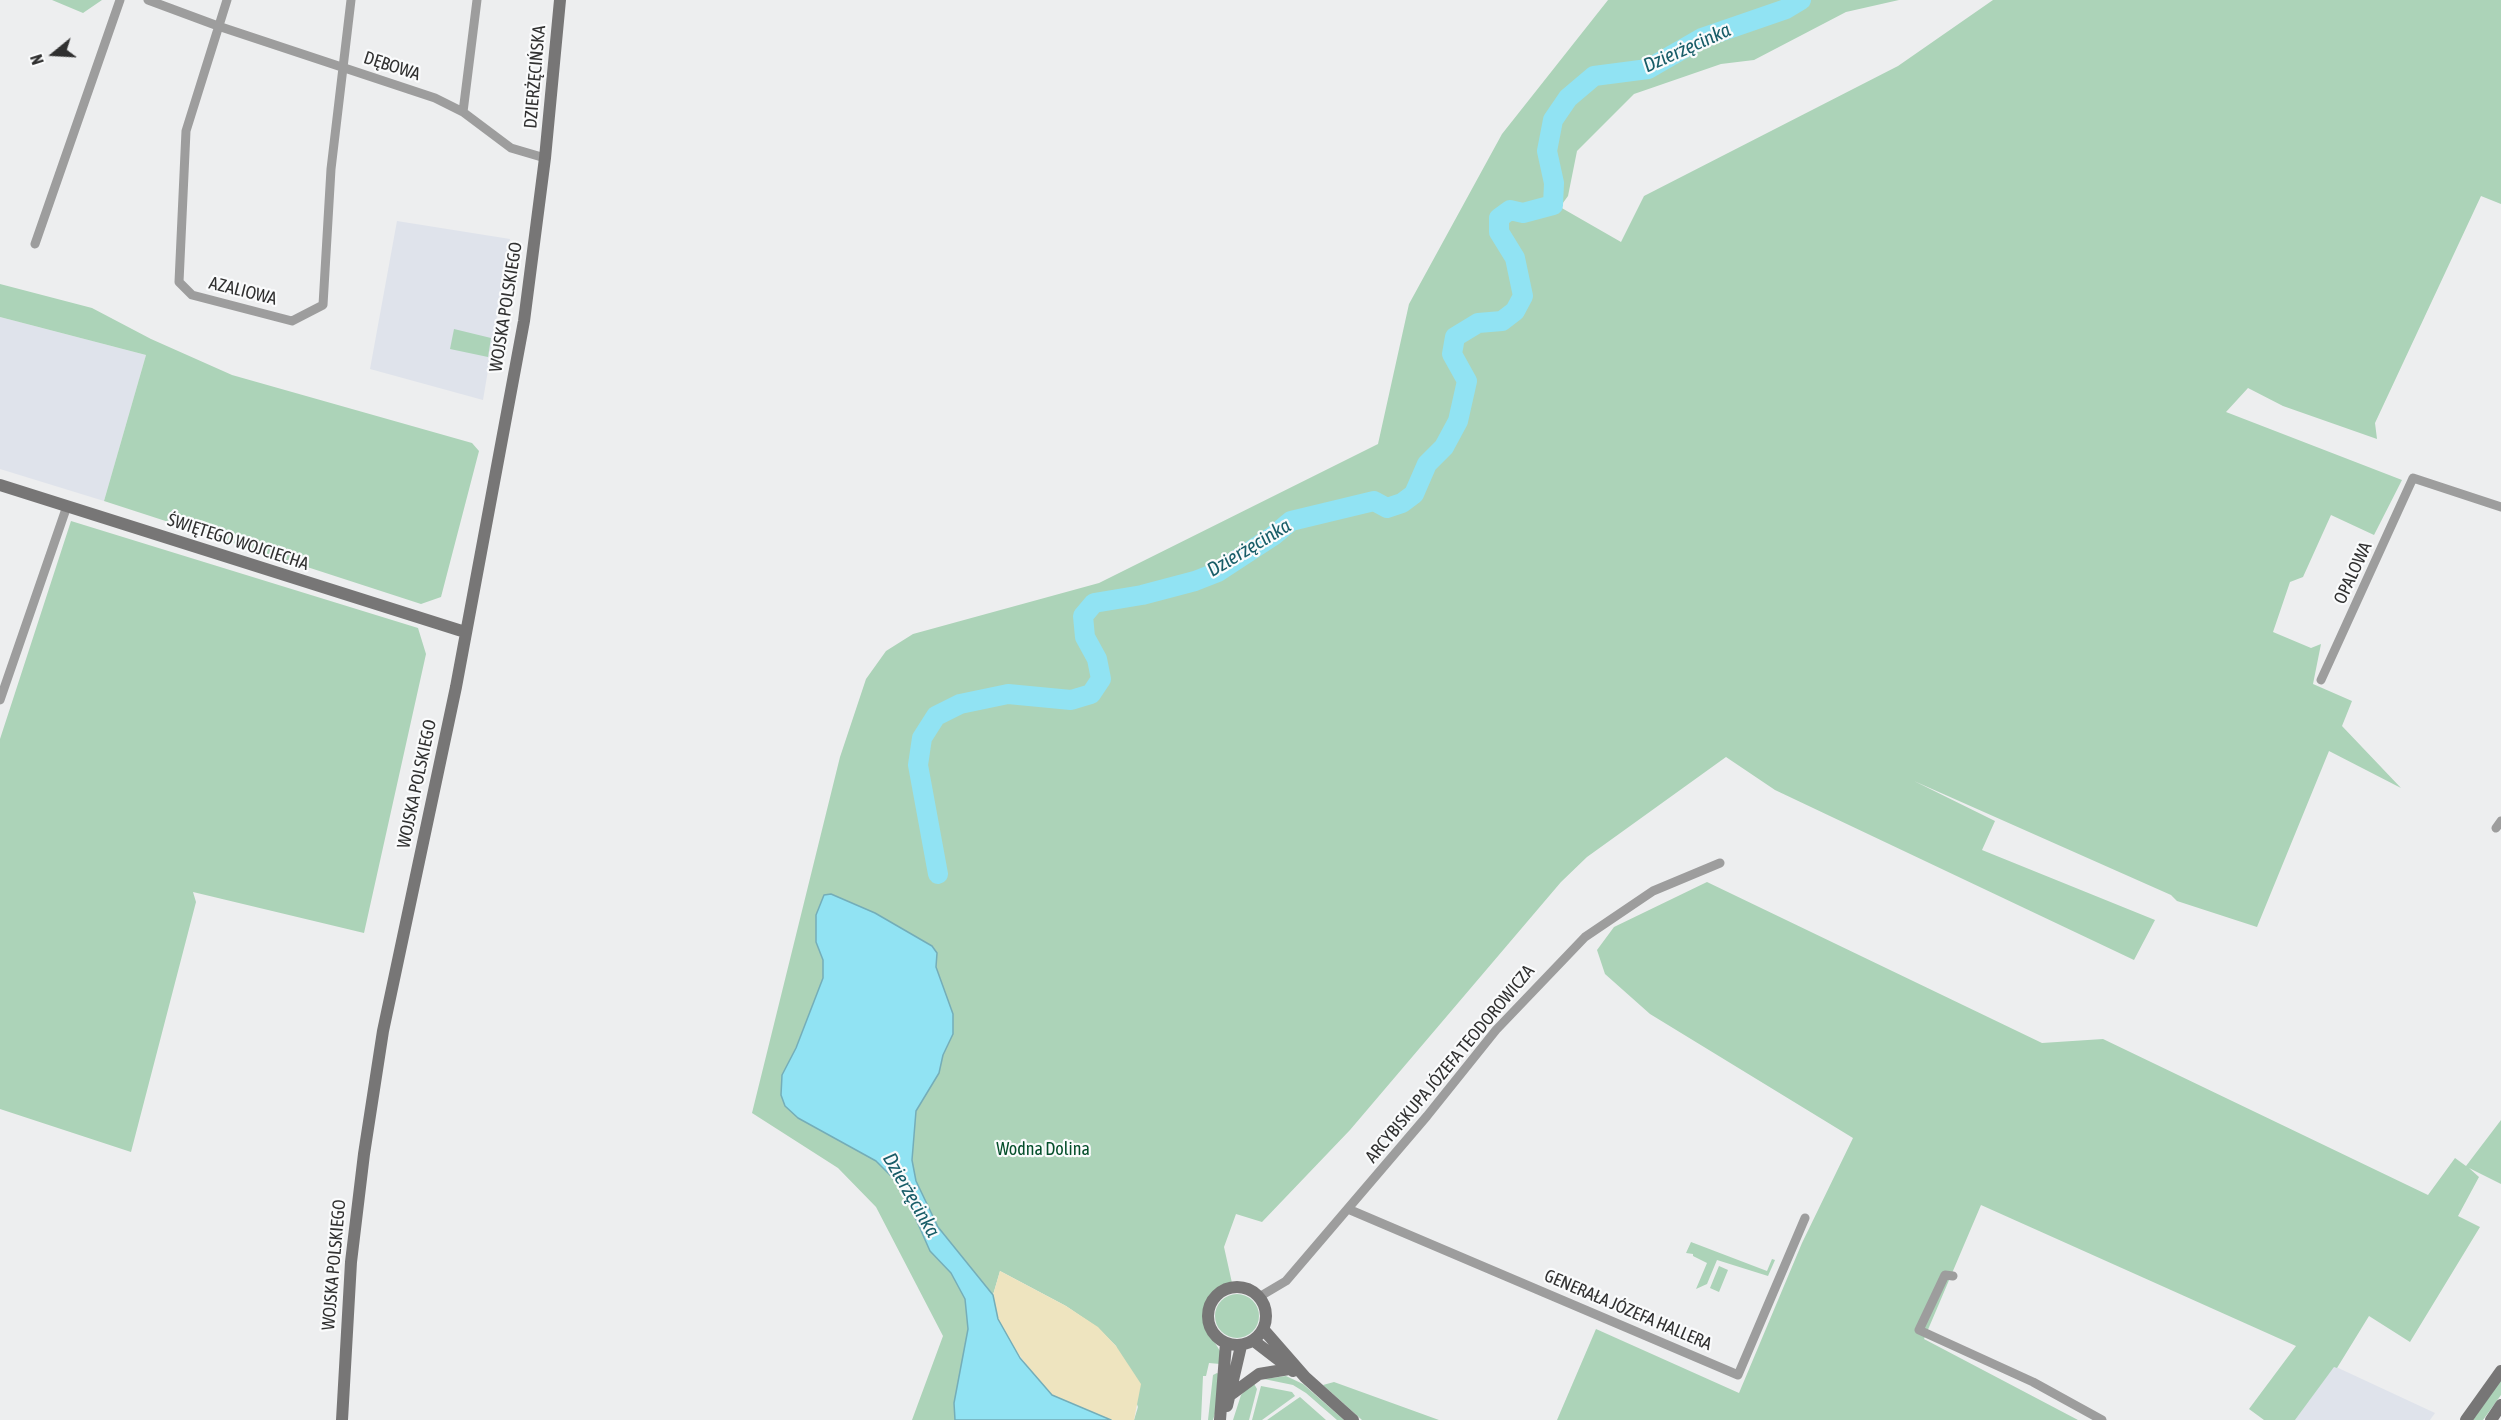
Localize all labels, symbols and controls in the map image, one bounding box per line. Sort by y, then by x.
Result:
water label: Dzierżęcinka [1640,18,1734,78]
north arrow [24,24,84,84]
street label: DZIERŻĘCIŃSKA [520,25,550,129]
street label: DĘBOWA [361,47,423,85]
text: N [27,52,47,67]
street label: WOJSKA POLSKIEGO [485,240,527,374]
street label: AZALIOWA [207,272,279,310]
street label: ŚWIĘTEGO WOJCIECHA [165,509,311,575]
water label: Dzierżęcinka [1203,514,1295,582]
street label: OPALOWA [2329,539,2377,607]
street label: WOJSKA POLSKIEGO [393,718,441,850]
street label: ARCYBISKUPA JÓZEFA TEODOROWICZA [1361,961,1539,1167]
park label: Wodna Dolina [996,1138,1090,1160]
water label: Dzierżęcinka [877,1149,945,1241]
street label: WOJSKA POLSKIEGO [318,1199,350,1331]
street label: GENERAŁA JÓZEFA HALLERA [1541,1265,1715,1355]

